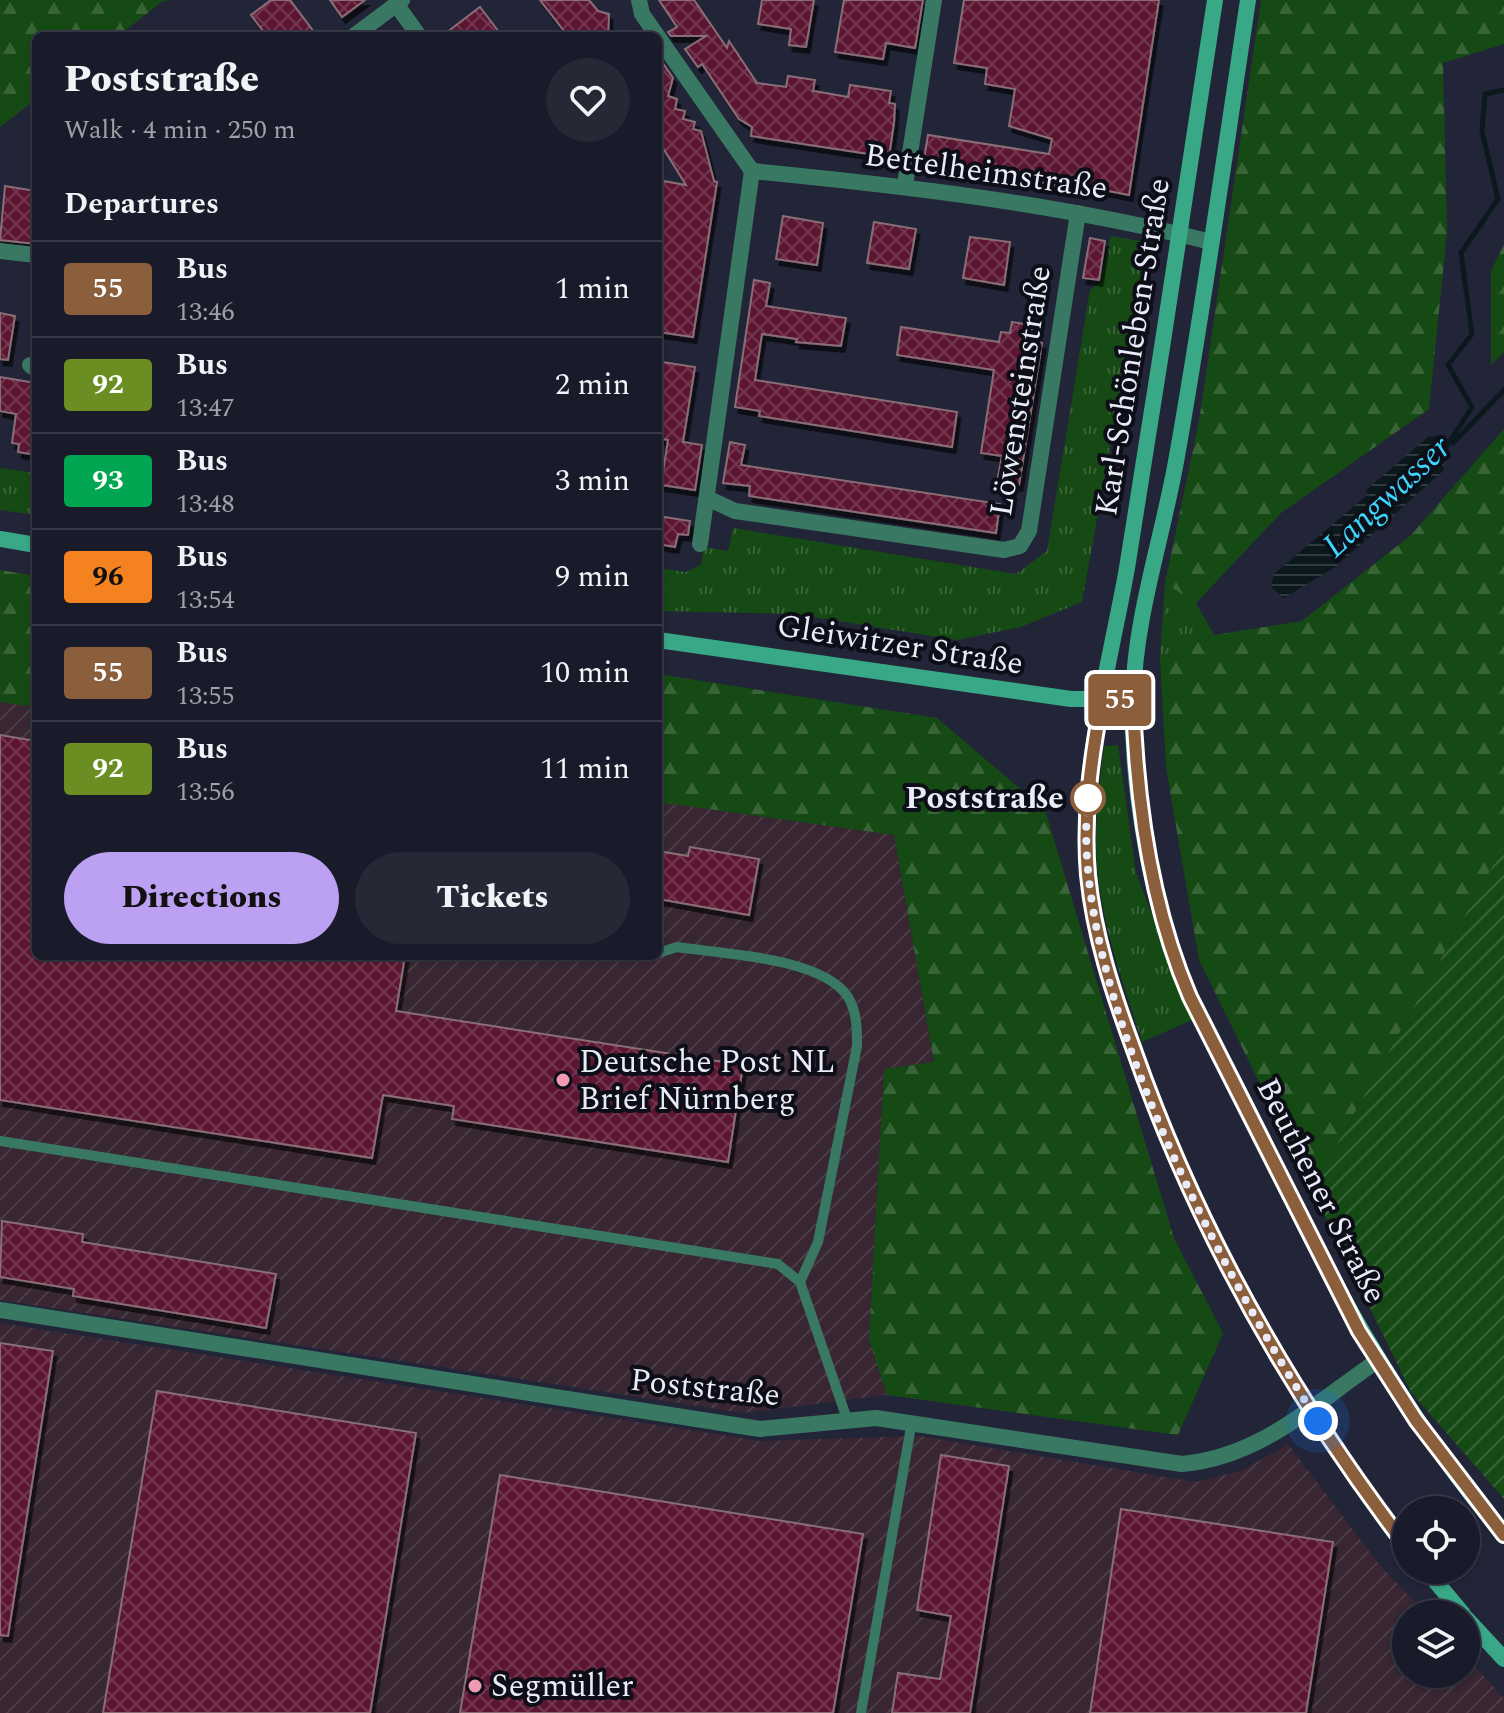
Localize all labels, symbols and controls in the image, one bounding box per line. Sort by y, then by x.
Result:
text: Poststraße [64,51,259,109]
button: heart [546,58,630,142]
text: Walk · 4 min · 250 m [64,110,296,150]
street label: Bettelheimstraße [861,131,1111,213]
street label: Karl-Schönleben-Straße [1082,175,1184,519]
text: Departures [64,181,219,227]
text: Bus [176,246,228,292]
street label: Löwensteinstraße [977,262,1065,520]
text: 1 min [555,266,630,312]
text: 55 [92,267,124,310]
text: 13:46 [176,292,235,332]
text: Bus [176,342,228,388]
text: 2 min [555,362,630,408]
text: 92 [92,363,124,406]
text: 13:47 [176,388,235,428]
water label: Langwasser [1311,423,1464,571]
text: Bus [176,438,228,484]
text: 3 min [555,458,630,504]
text: 93 [92,459,124,502]
text: 13:48 [176,484,235,524]
text: Bus [176,534,228,580]
text: 9 min [555,554,630,600]
text: 96 [92,555,124,598]
text: 13:54 [176,580,235,620]
street label: Gleiwitzer Straße [773,601,1027,689]
text: Bus [176,630,228,676]
text: 10 min [540,650,630,696]
text: 55 [92,651,124,694]
line badge: 55 [1084,674,1156,726]
text: 13:55 [176,676,235,716]
text: 55 [1104,678,1136,721]
text: Bus [176,726,228,772]
text: 11 min [540,746,630,792]
text: 92 [92,747,124,790]
text: 13:56 [176,772,235,812]
place label: Poststraße [905,774,1064,823]
marker: Poststraße [1071,781,1105,815]
button: Directions [64,852,339,944]
button: Tickets [355,852,630,944]
place label: Deutsche Post NL Brief Nürnberg [579,1038,835,1124]
street label: Beuthener Straße [1243,1070,1399,1312]
marker: Deutsche Post NL Brief Nürnberg [554,1071,572,1089]
street label: Poststraße [628,1356,782,1420]
your location [1298,1401,1338,1441]
map controls [1392,1496,1480,1688]
button: locate [1392,1496,1480,1584]
button: layers [1392,1600,1480,1688]
place label: Segmüller [491,1662,634,1711]
marker: Segmüller [466,1677,484,1695]

